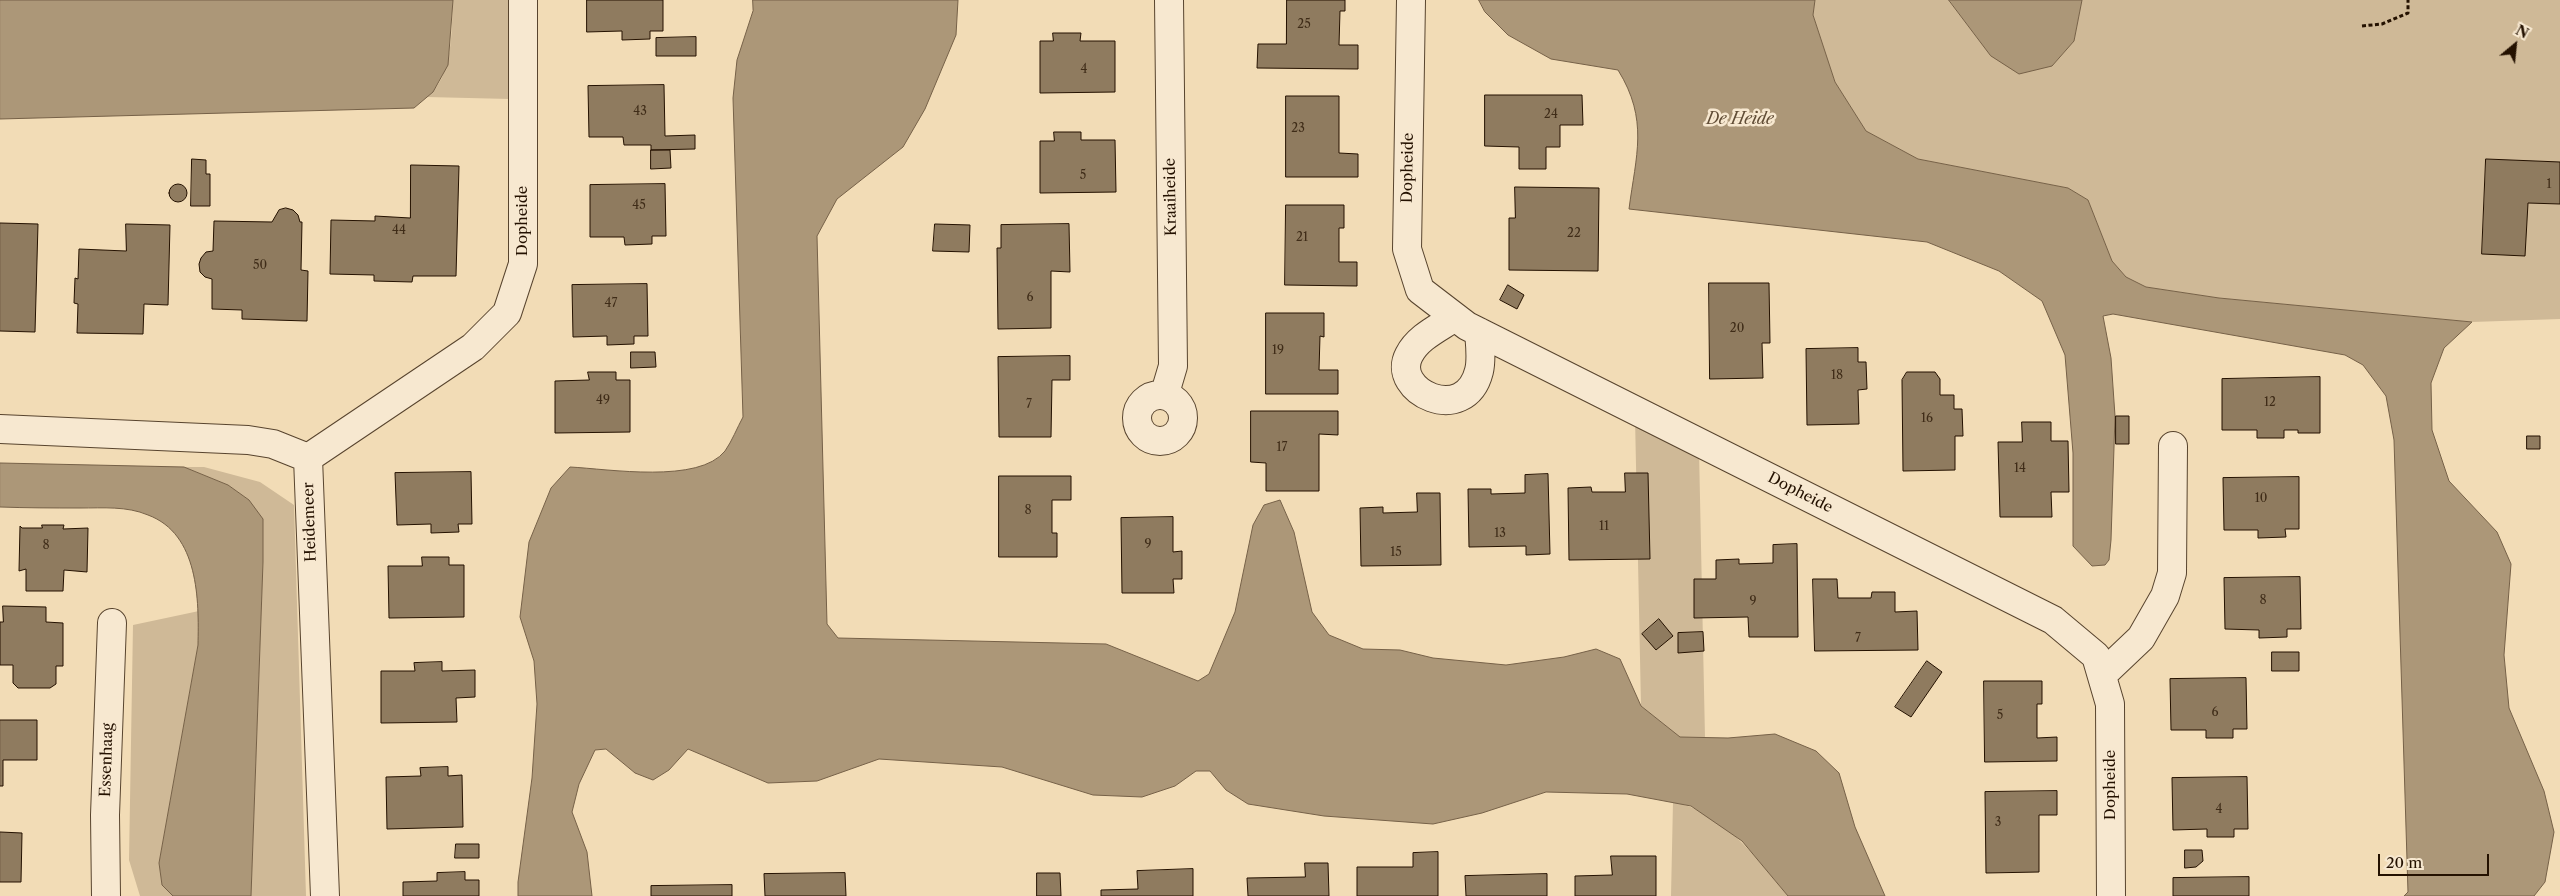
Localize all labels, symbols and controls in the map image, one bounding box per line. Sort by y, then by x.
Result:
house number: 25 [1297,18,1311,32]
north arrow [2490,20,2540,70]
text: N [2512,21,2532,43]
house number: 4 [1081,63,1087,77]
house number: 43 [633,105,647,119]
house number: 24 [1544,108,1558,122]
water label: De Heide [1706,109,1774,129]
house number: 23 [1291,122,1305,136]
street label: Dopheide [1398,133,1418,203]
street label: Kraaiheide [1161,158,1181,236]
house number: 5 [1080,169,1086,183]
house number: 1 [2546,178,2552,192]
street label: Dopheide [514,186,532,256]
house number: 45 [632,199,646,213]
house number: 44 [392,224,406,238]
house number: 22 [1567,227,1581,241]
house number: 21 [1296,231,1308,245]
house number: 50 [253,259,267,273]
house number: 6 [1026,291,1034,305]
house number: 47 [605,297,617,311]
house number: 20 [1730,322,1744,336]
house number: 19 [1272,344,1284,358]
house number: 18 [1831,369,1843,383]
house number: 49 [596,394,610,408]
house number: 12 [2264,396,2276,410]
house number: 7 [1026,398,1032,412]
house number: 16 [1921,412,1933,426]
house number: 17 [1277,441,1287,455]
house number: 14 [2014,462,2026,476]
street label: Dopheide [1765,469,1835,517]
street label: Heidemeer [300,482,320,562]
house number: 10 [2255,492,2267,506]
house number: 8 [1024,504,1032,518]
house number: 11 [1599,520,1609,534]
house number: 13 [1494,527,1506,541]
house number: 9 [1144,538,1152,552]
house number: 8 [42,539,50,553]
house number: 15 [1390,546,1402,560]
house number: 8 [2259,594,2267,608]
house number: 9 [1749,595,1757,609]
house number: 7 [1855,632,1861,646]
house number: 6 [2211,706,2219,720]
house number: 5 [1997,709,2003,723]
street label: Essenhaag [97,723,117,797]
street label: Dopheide [2102,750,2120,820]
house number: 4 [2216,803,2222,817]
house number: 3 [1995,816,2001,830]
scale bar [2380,844,2491,876]
text: 20 m [2386,853,2422,872]

